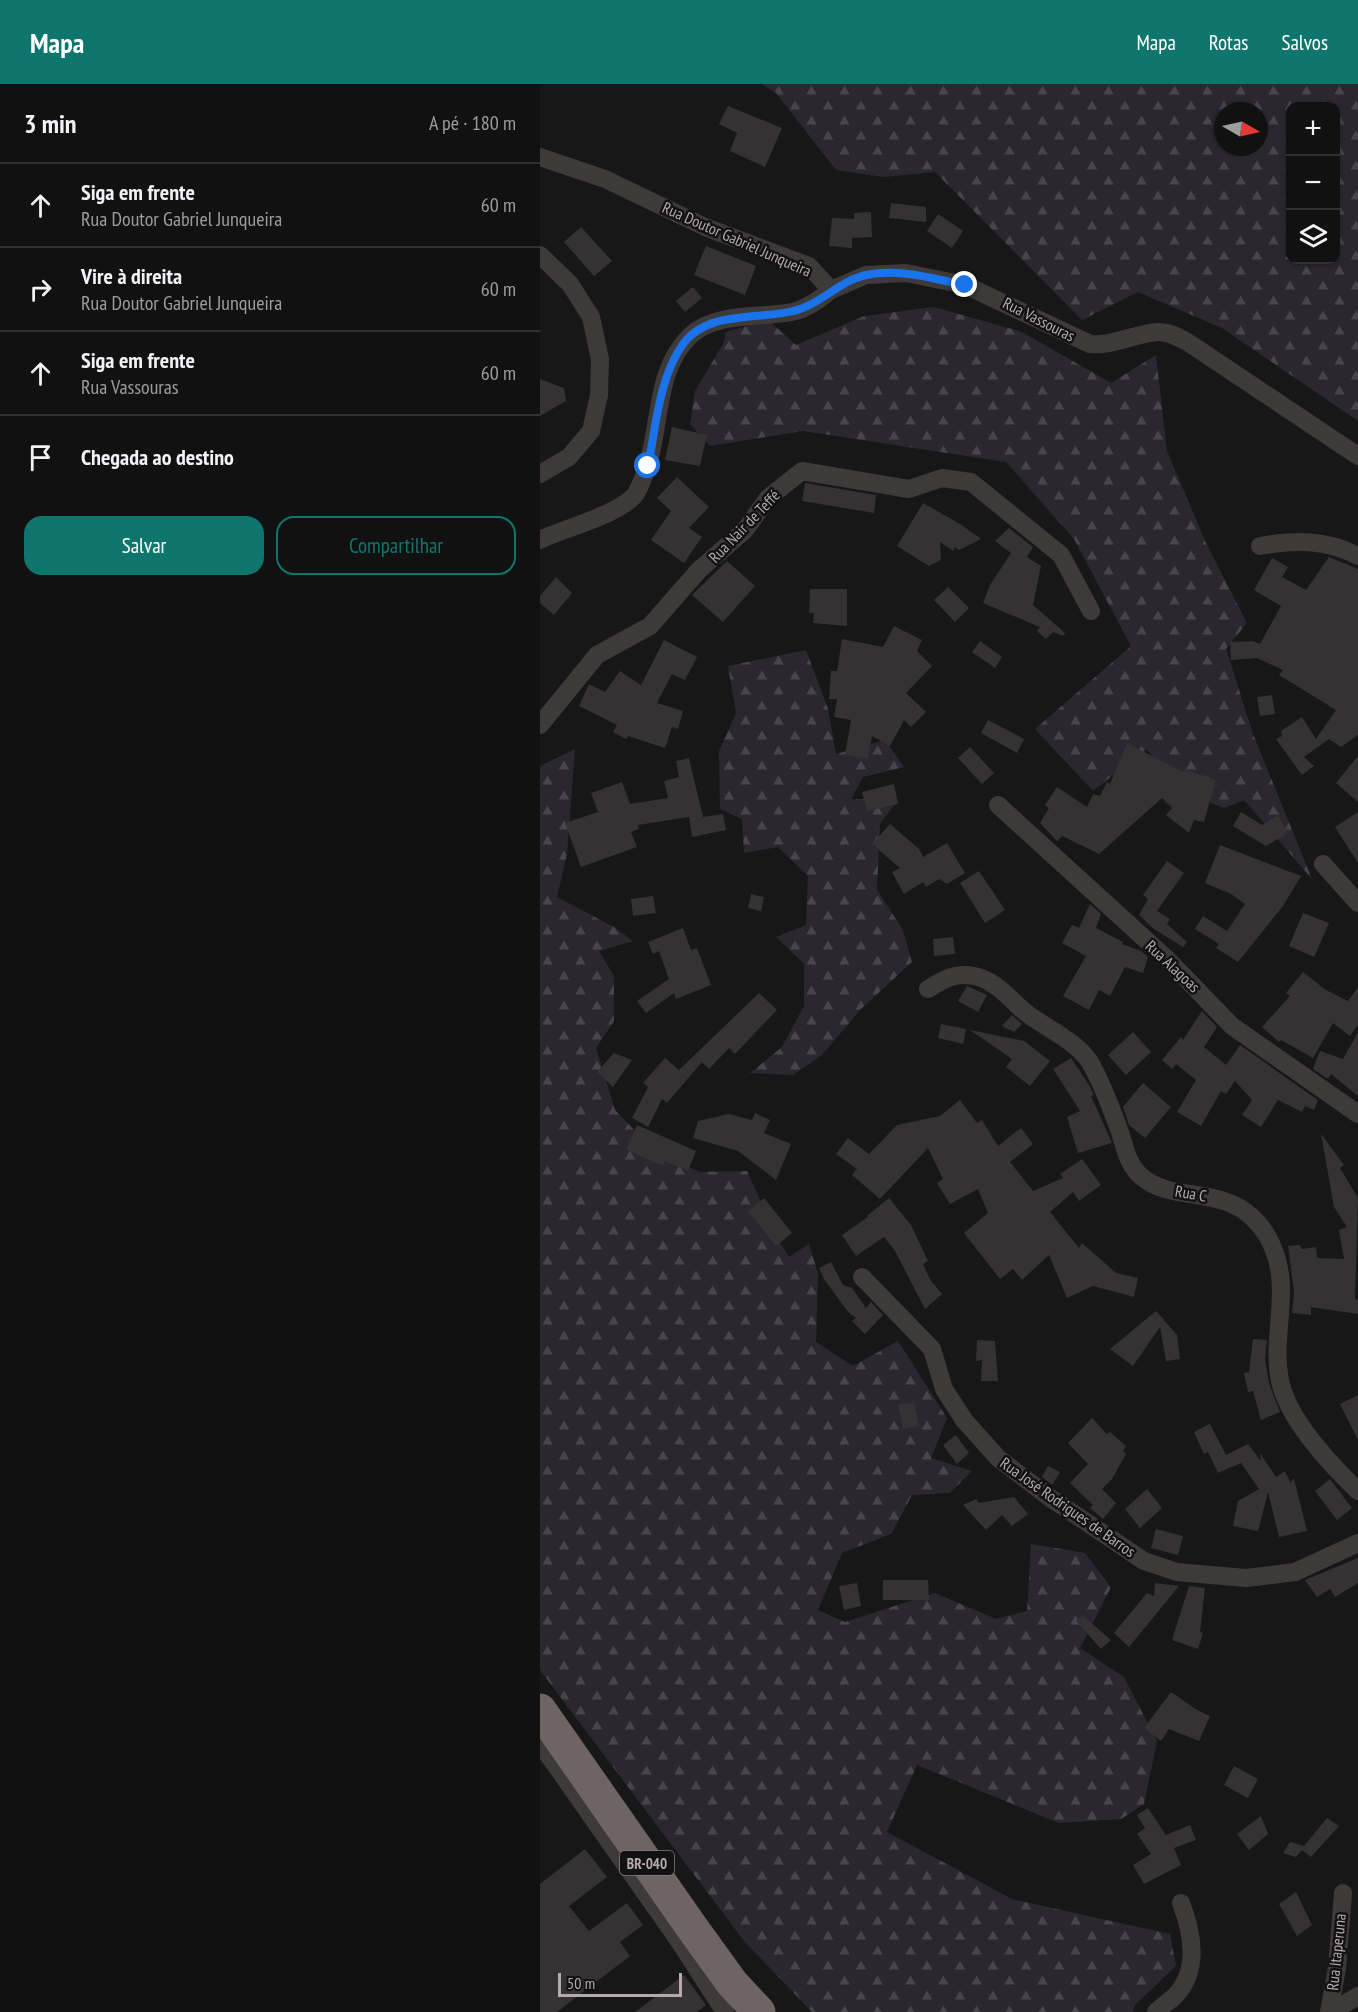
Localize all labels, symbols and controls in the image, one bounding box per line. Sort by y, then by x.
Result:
text: Mapa [30,24,84,61]
text: Mapa [1136,29,1176,56]
text: Rotas [1209,29,1248,56]
text: Salvos [1281,29,1328,56]
north arrow [1214,102,1268,156]
map controls [1286,102,1340,264]
button: + [1286,102,1340,156]
text: 3 min [24,107,77,140]
text: A pé · 180 m [429,110,516,136]
button: − [1286,156,1340,210]
text: Siga em frente [81,178,195,206]
icon: ahead [24,189,57,222]
text: 60 m [481,192,516,218]
street label: Rua Doutor Gabriel Junqueira [659,197,815,281]
text: Rua Doutor Gabriel Junqueira [81,206,282,232]
button: layers [1286,210,1340,264]
text: Vire à direita [81,262,182,290]
route end [951,271,977,297]
icon: right [24,273,57,306]
text: 60 m [481,276,516,302]
text: Rua Doutor Gabriel Junqueira [81,290,282,316]
street label: Rua Vassouras [1000,292,1078,346]
text: Siga em frente [81,346,195,374]
icon: ahead [24,357,57,390]
text: 60 m [481,360,516,386]
text: Rua Vassouras [81,374,179,400]
icon: arrive [24,441,57,474]
text: Chegada ao destino [81,443,234,471]
route start [634,452,660,478]
street label: Rua Nair de Teffé [704,485,784,567]
button: Salvar [24,516,264,575]
button: Compartilhar [276,516,516,575]
street label: Rua Alagoas [1142,936,1204,996]
street label: Rua C [1174,1180,1208,1206]
street label: Rua José Rodrigues de Barros [997,1453,1139,1561]
road number: BR-040 [620,1851,674,1875]
street label: Rua Itaperuna [1322,1913,1350,1991]
scale bar [558,1970,682,1998]
text: 50 m [567,1973,595,1993]

